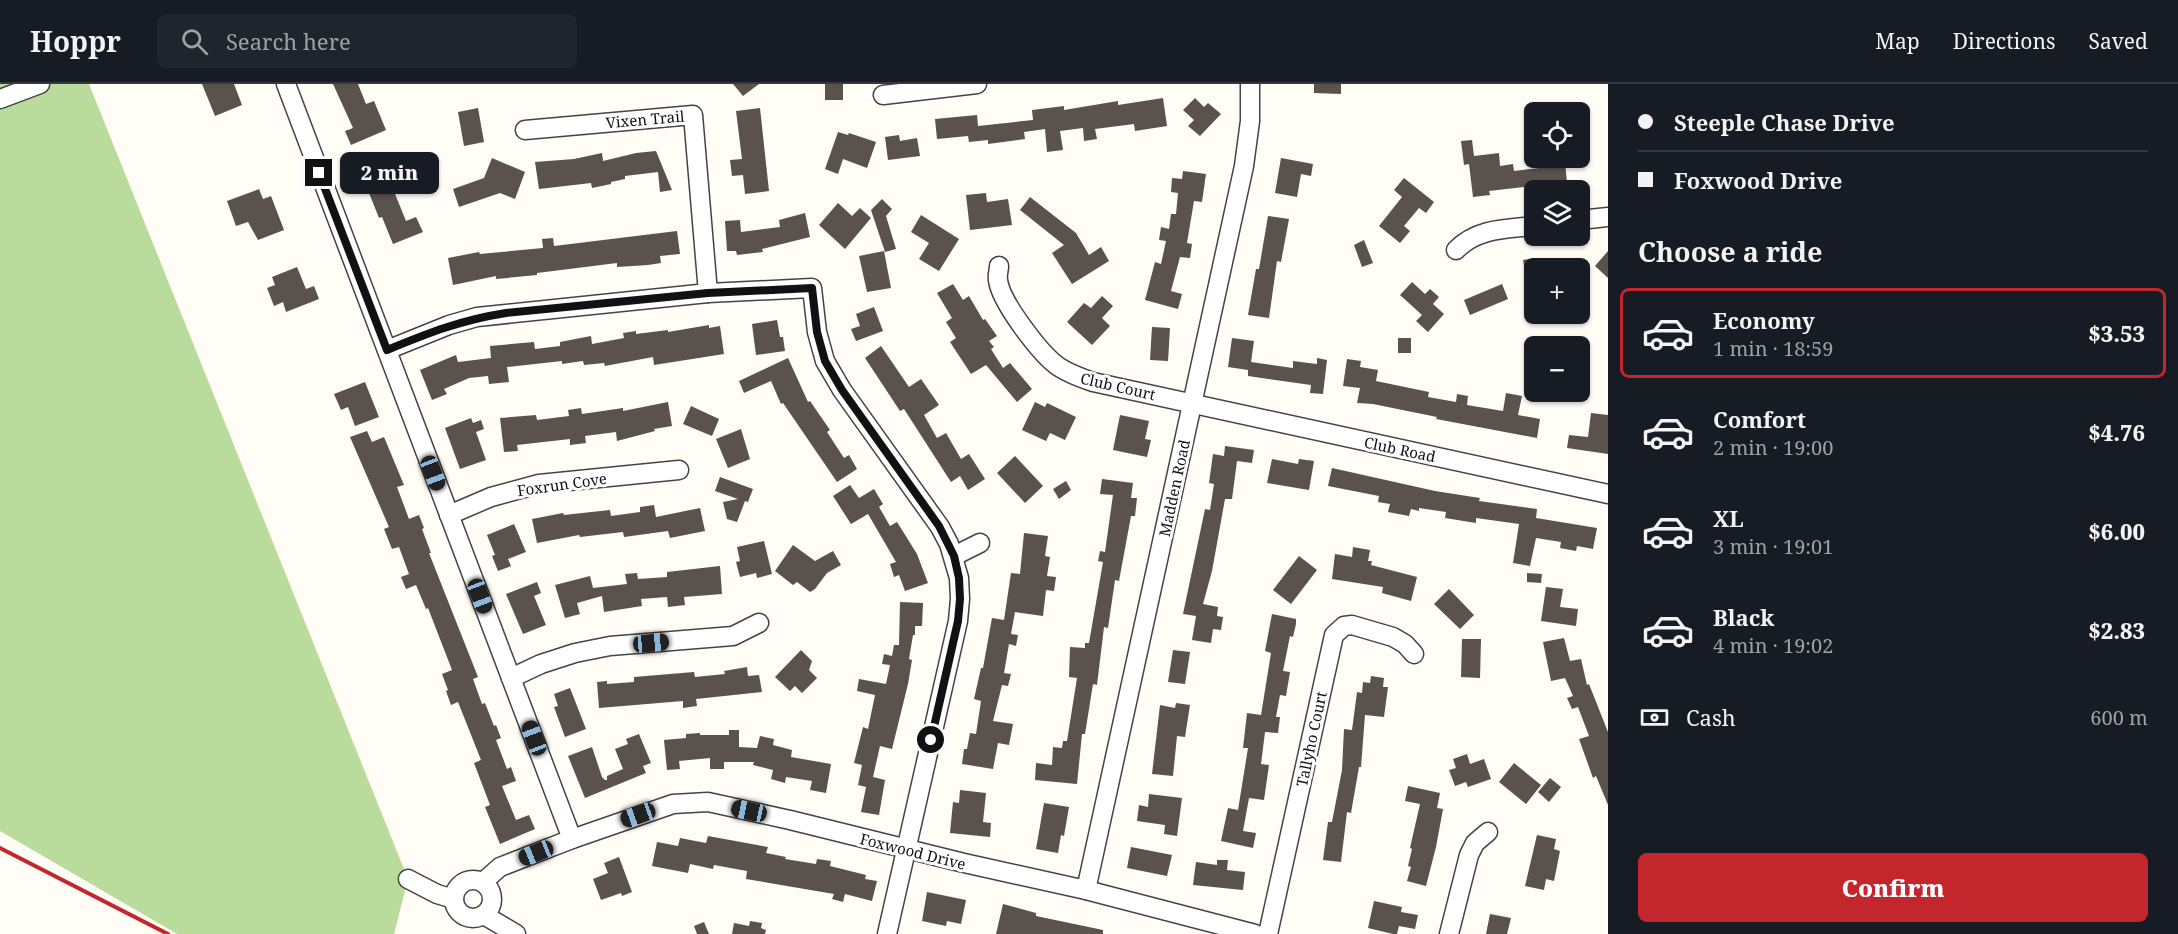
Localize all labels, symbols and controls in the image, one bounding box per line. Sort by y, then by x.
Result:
search box [157,14,577,68]
text: Hoppr [30,22,121,60]
icon: search [178,25,211,58]
text: Search here [226,26,351,56]
text: Map [1875,27,1920,55]
text: Directions [1953,27,2055,55]
text: Saved [2088,27,2148,55]
map controls [1524,102,1590,402]
button: locate [1524,102,1590,168]
street label: Vixen Trail [605,106,686,132]
text: Steeple Chase Drive [1674,107,1895,137]
callout: 2 min [340,152,439,194]
route end [305,159,332,186]
text: 2 min [361,159,418,186]
text: Foxwood Drive [1674,165,1842,195]
button: layers [1524,180,1590,246]
text: Choose a ride [1638,233,1823,270]
button: + [1524,258,1590,324]
text: Economy [1713,305,1815,335]
icon: car [1641,306,1695,360]
text: $3.53 [2088,318,2145,348]
text: 1 min · 18:59 [1713,335,1833,362]
button: − [1524,336,1590,402]
street label: Club Court [1079,368,1157,404]
text: Comfort [1713,404,1806,434]
icon: car [1641,405,1695,459]
text: $4.76 [2088,417,2145,447]
street label: Club Road [1362,432,1438,466]
text: 2 min · 19:00 [1713,434,1833,461]
street label: Madden Road [1154,438,1194,538]
car [418,453,448,493]
street label: Foxrun Cove [516,468,608,500]
text: XL [1713,503,1744,533]
icon: car [1641,504,1695,558]
text: $6.00 [2088,516,2145,546]
text: 3 min · 19:01 [1713,533,1833,560]
car [465,576,495,616]
text: Black [1713,602,1774,632]
icon: car [1641,603,1695,657]
text: $2.83 [2088,615,2145,645]
car [632,632,670,654]
text: 4 min · 19:02 [1713,632,1833,659]
street label: Tallyho Court [1291,690,1331,788]
icon: cash [1638,701,1671,734]
text: Cash [1686,702,1736,732]
text: 600 m [2090,704,2148,731]
car [519,718,549,758]
route start [917,726,944,753]
car [730,798,768,824]
car [618,800,658,830]
street label: Foxwood Drive [858,828,968,874]
car [516,838,556,868]
button: Confirm [1638,853,2148,922]

